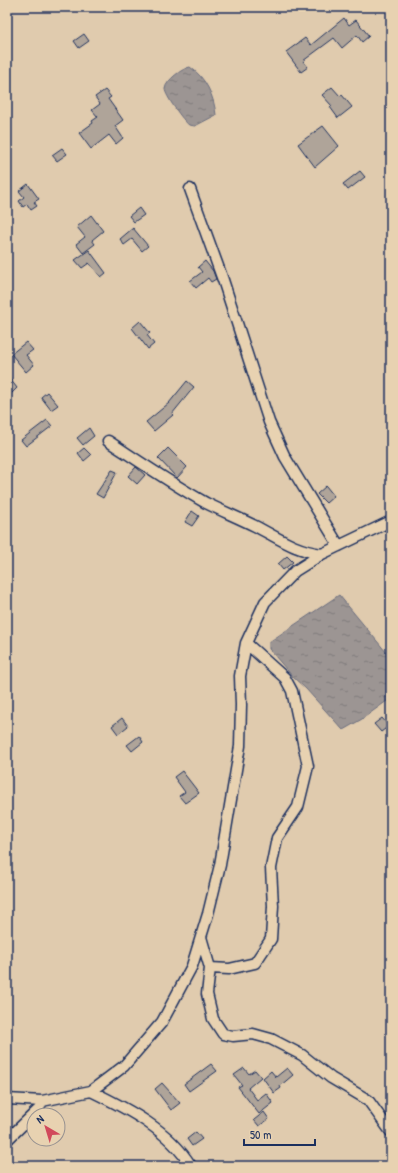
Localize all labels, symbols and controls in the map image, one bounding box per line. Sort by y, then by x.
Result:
north arrow [26,1107,66,1147]
text: N [33,1112,47,1126]
scale bar [244,1121,315,1147]
text: 50 m [250,1126,271,1143]

